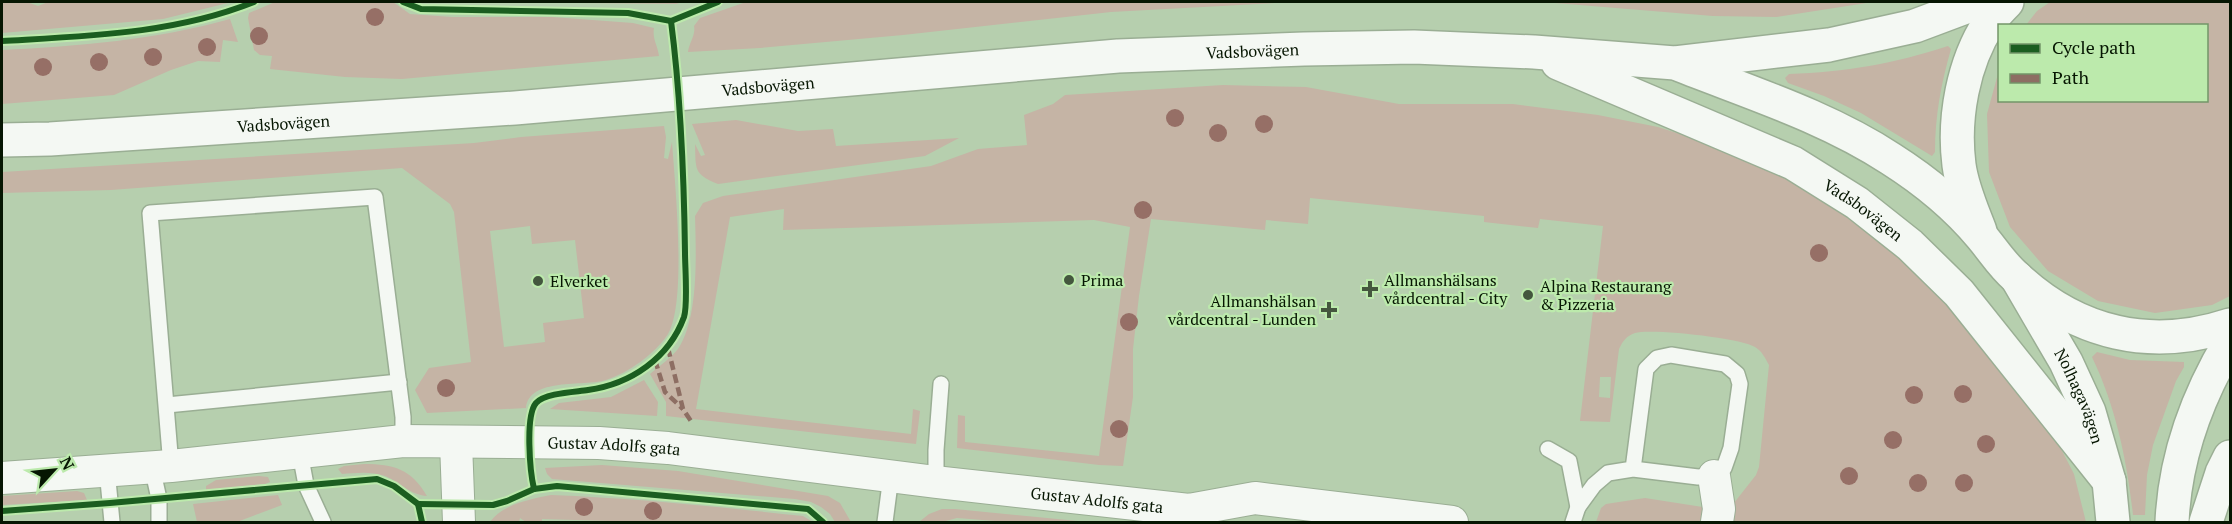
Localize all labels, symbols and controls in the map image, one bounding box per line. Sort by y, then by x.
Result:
legend [1998,24,2208,102]
text: Cycle path [2052,35,2136,59]
street label: Vadsbovägen [1206,38,1300,64]
text: Path [2052,65,2089,89]
street label: Vadsbovägen [721,71,816,101]
street label: Vadsbovägen [236,109,331,138]
street label: Vadsbovägen [1819,174,1908,247]
place label: Prima [1081,269,1123,291]
place label: Allmanshälsans vårdcentral - City [1383,269,1508,309]
place label: Elverket [550,270,608,292]
marker: Prima [1062,273,1076,287]
marker: Elverket [531,274,545,288]
place label: Alpina Restaurang & Pizzeria [1540,275,1672,315]
marker: Allmanshälsans vårdcentral - City [1361,280,1379,298]
marker: Alpina Restaurang & Pizzeria [1521,288,1535,302]
place label: Allmanshälsan vårdcentral - Lunden [1167,290,1316,330]
marker: Allmanshälsan vårdcentral - Lunden [1320,301,1338,319]
street label: Nolhagavägen [2049,344,2109,447]
street label: Gustav Adolfs gata [547,431,682,461]
north arrow [24,440,84,500]
text: N [55,453,80,474]
street label: Gustav Adolfs gata [1029,482,1164,518]

